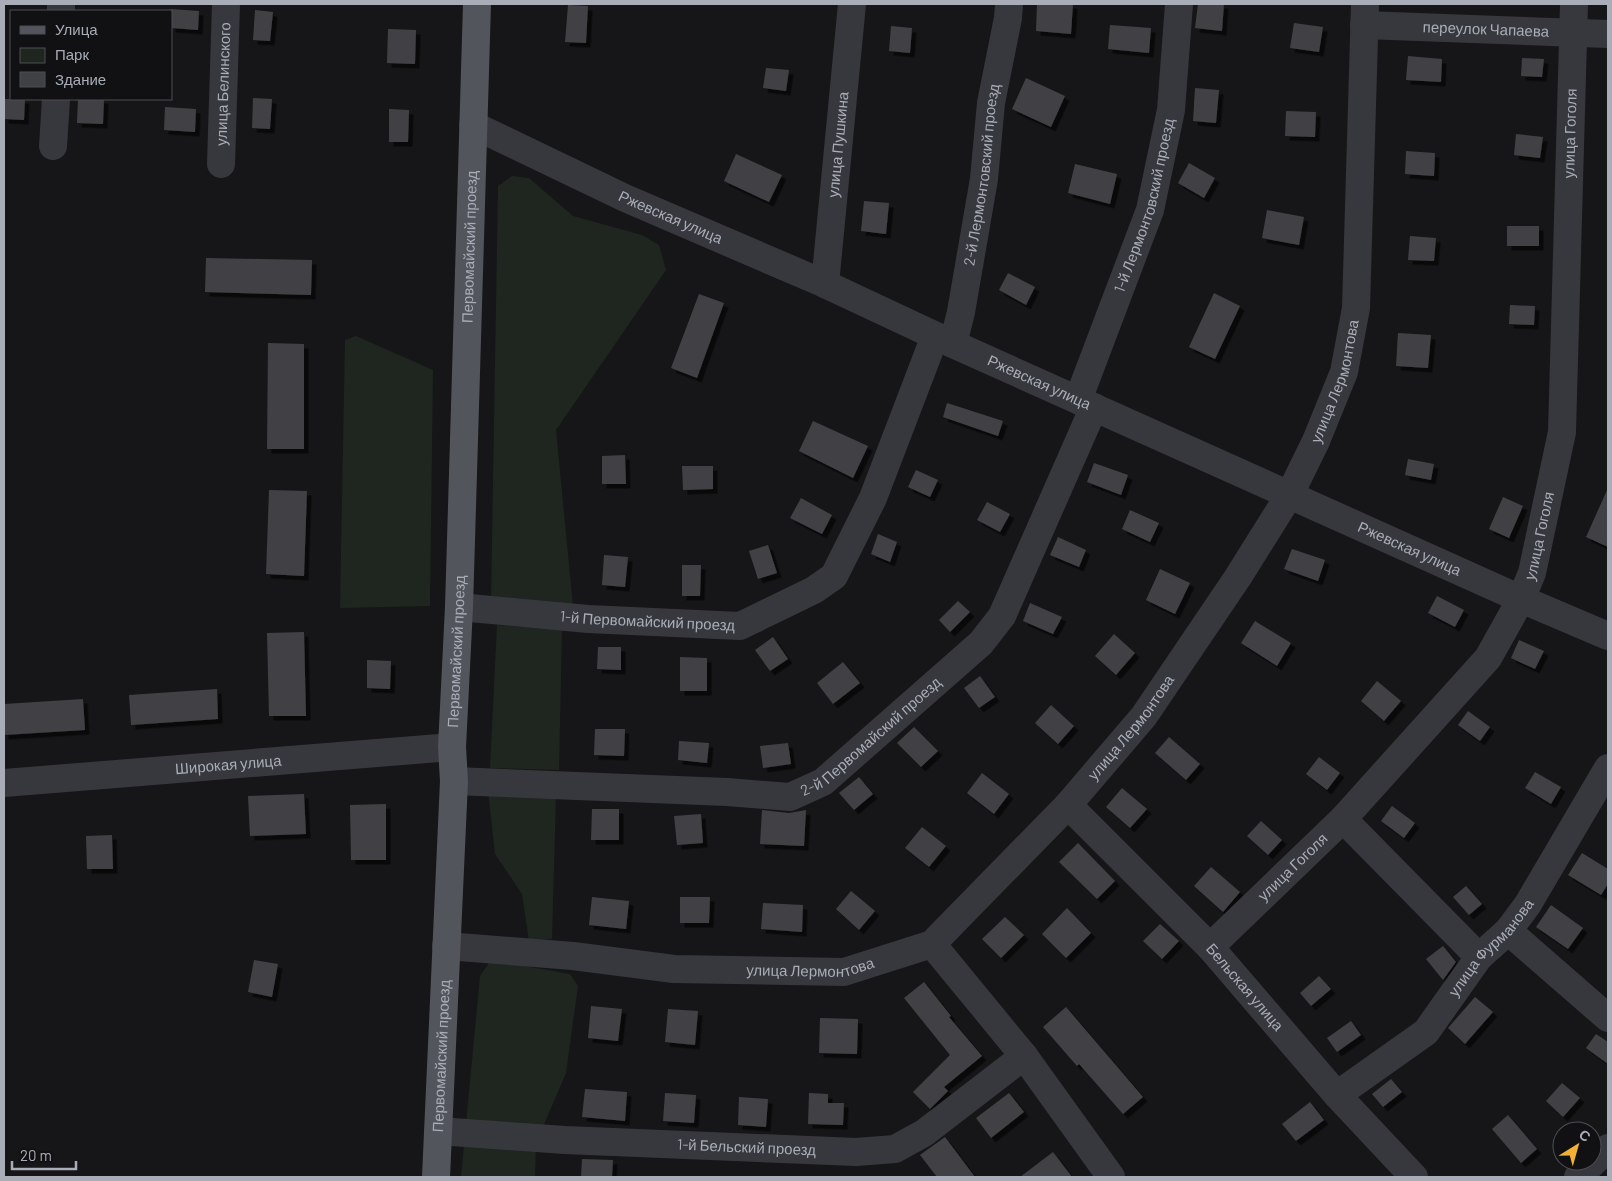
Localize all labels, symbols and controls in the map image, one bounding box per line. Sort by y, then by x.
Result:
legend [10,10,172,100]
street label: переулок Чапаева [1423,17,1550,40]
text: Улица [55,20,98,38]
street label: улица Белинского [212,22,233,146]
text: Парк [55,45,89,63]
text: Здание [55,70,106,88]
street label: 2-й Лермонтовский проезд [959,82,1003,267]
street label: улица Гоголя [1559,88,1580,178]
street label: улица Пушкина [823,90,852,198]
street label: 1-й Лермонтовский проезд [1110,116,1177,295]
street label: Первомайский проезд [457,170,480,323]
street label: Ржевская улица [616,186,726,247]
street label: улица Лермонтова [1306,317,1362,445]
street label: Ржевская улица [985,351,1095,413]
street label: улица Гоголя [1520,490,1557,583]
street label: Ржевская улица [1355,517,1465,579]
street label: Первомайский проезд [443,575,468,728]
street label: 1-й Первомайский проезд [559,606,736,634]
street label: улица Лермонтова [1083,671,1178,783]
street label: 2-й Первомайский проезд [797,672,944,799]
street label: Широкая улица [174,751,283,777]
street label: улица Гоголя [1254,829,1331,904]
street label: улица Фурманова [1444,894,1537,999]
street label: Бельская улица [1203,939,1288,1035]
street label: улица Лермонтова [746,953,877,980]
street label: Первомайский проезд [428,979,453,1133]
north arrow [1552,1121,1602,1171]
text: С [1576,1125,1594,1145]
street label: 1-й Бельский проезд [677,1135,817,1158]
scale bar [12,1138,76,1170]
text: 20 m [20,1146,52,1164]

